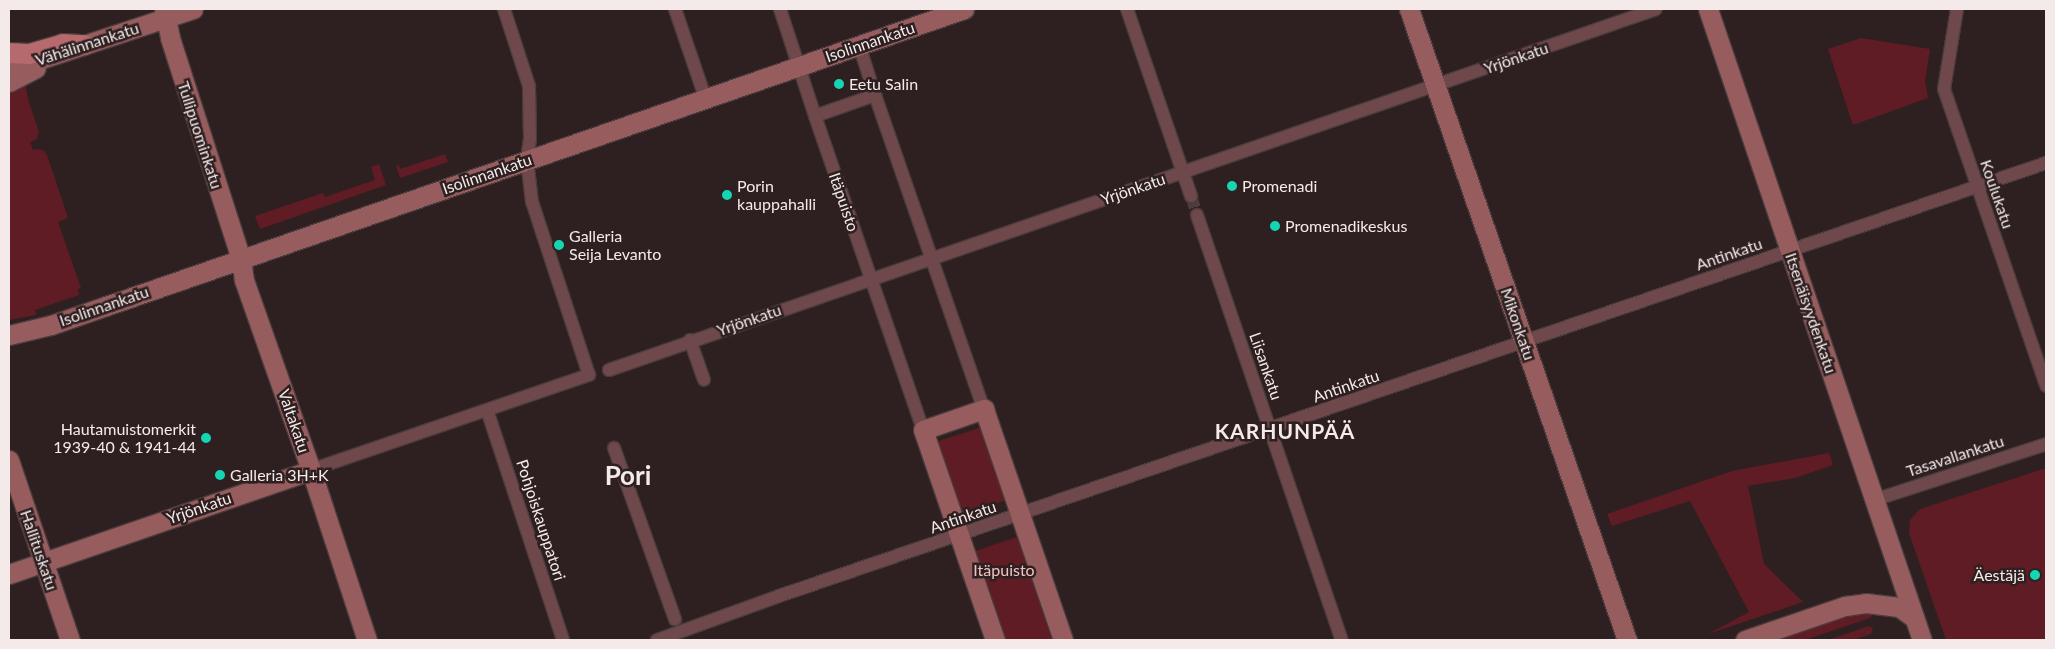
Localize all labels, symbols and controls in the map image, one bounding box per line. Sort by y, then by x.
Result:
street label: Vähälinnankatu [33,18,141,70]
street label: Isolinnankatu [823,18,917,66]
street label: Yrjönkatu [1481,38,1551,78]
place label: Eetu Salin [849,74,918,94]
marker: Eetu Salin [833,78,845,90]
street label: Tullipuominkatu [174,79,226,191]
street label: Isolinnankatu [440,150,534,198]
street label: Koulukatu [1976,157,2018,231]
street label: Yrjönkatu [1098,169,1168,209]
street label: Itäpuisto [825,170,863,234]
place label: Porin kauppahalli [737,176,816,214]
place label: Promenadi [1242,176,1317,196]
marker: Promenadi [1226,180,1238,192]
marker: Porin kauppahalli [721,189,733,201]
place label: Promenadikeskus [1285,216,1407,236]
marker: Promenadikeskus [1269,220,1281,232]
place label: Galleria Seija Levanto [569,226,661,264]
street label: Antinkatu [1693,234,1765,274]
marker: Galleria Seija Levanto [553,239,565,251]
street label: Itsenäisyydenkatu [1781,250,1841,376]
street label: Isolinnankatu [57,282,151,330]
street label: Mikonkatu [1497,285,1539,363]
street label: Yrjönkatu [714,300,784,340]
street label: Liisankatu [1245,330,1287,402]
street label: Antinkatu [1310,366,1382,406]
street label: Valtakatu [274,387,314,455]
district label: KARHUNPÄÄ [1214,418,1356,444]
place label: Hautamuistomerkit 1939-40 & 1941-44 [53,419,196,457]
street label: Tasavallankatu [1904,431,2006,481]
marker: Hautamuistomerkit 1939-40 & 1941-44 [200,432,212,444]
street label: Pohjoiskauppatori [512,457,570,583]
district label: Pori [605,460,651,492]
place label: Galleria 3H+K [230,465,329,485]
marker: Galleria 3H+K [214,469,226,481]
street label: Yrjönkatu [164,488,234,528]
street label: Antinkatu [927,497,999,537]
street label: Hallituskatu [16,507,62,593]
park label: Itäpuisto [973,560,1035,580]
place label: Äestäjä [1974,565,2025,585]
marker: Äestäjä [2029,569,2041,581]

